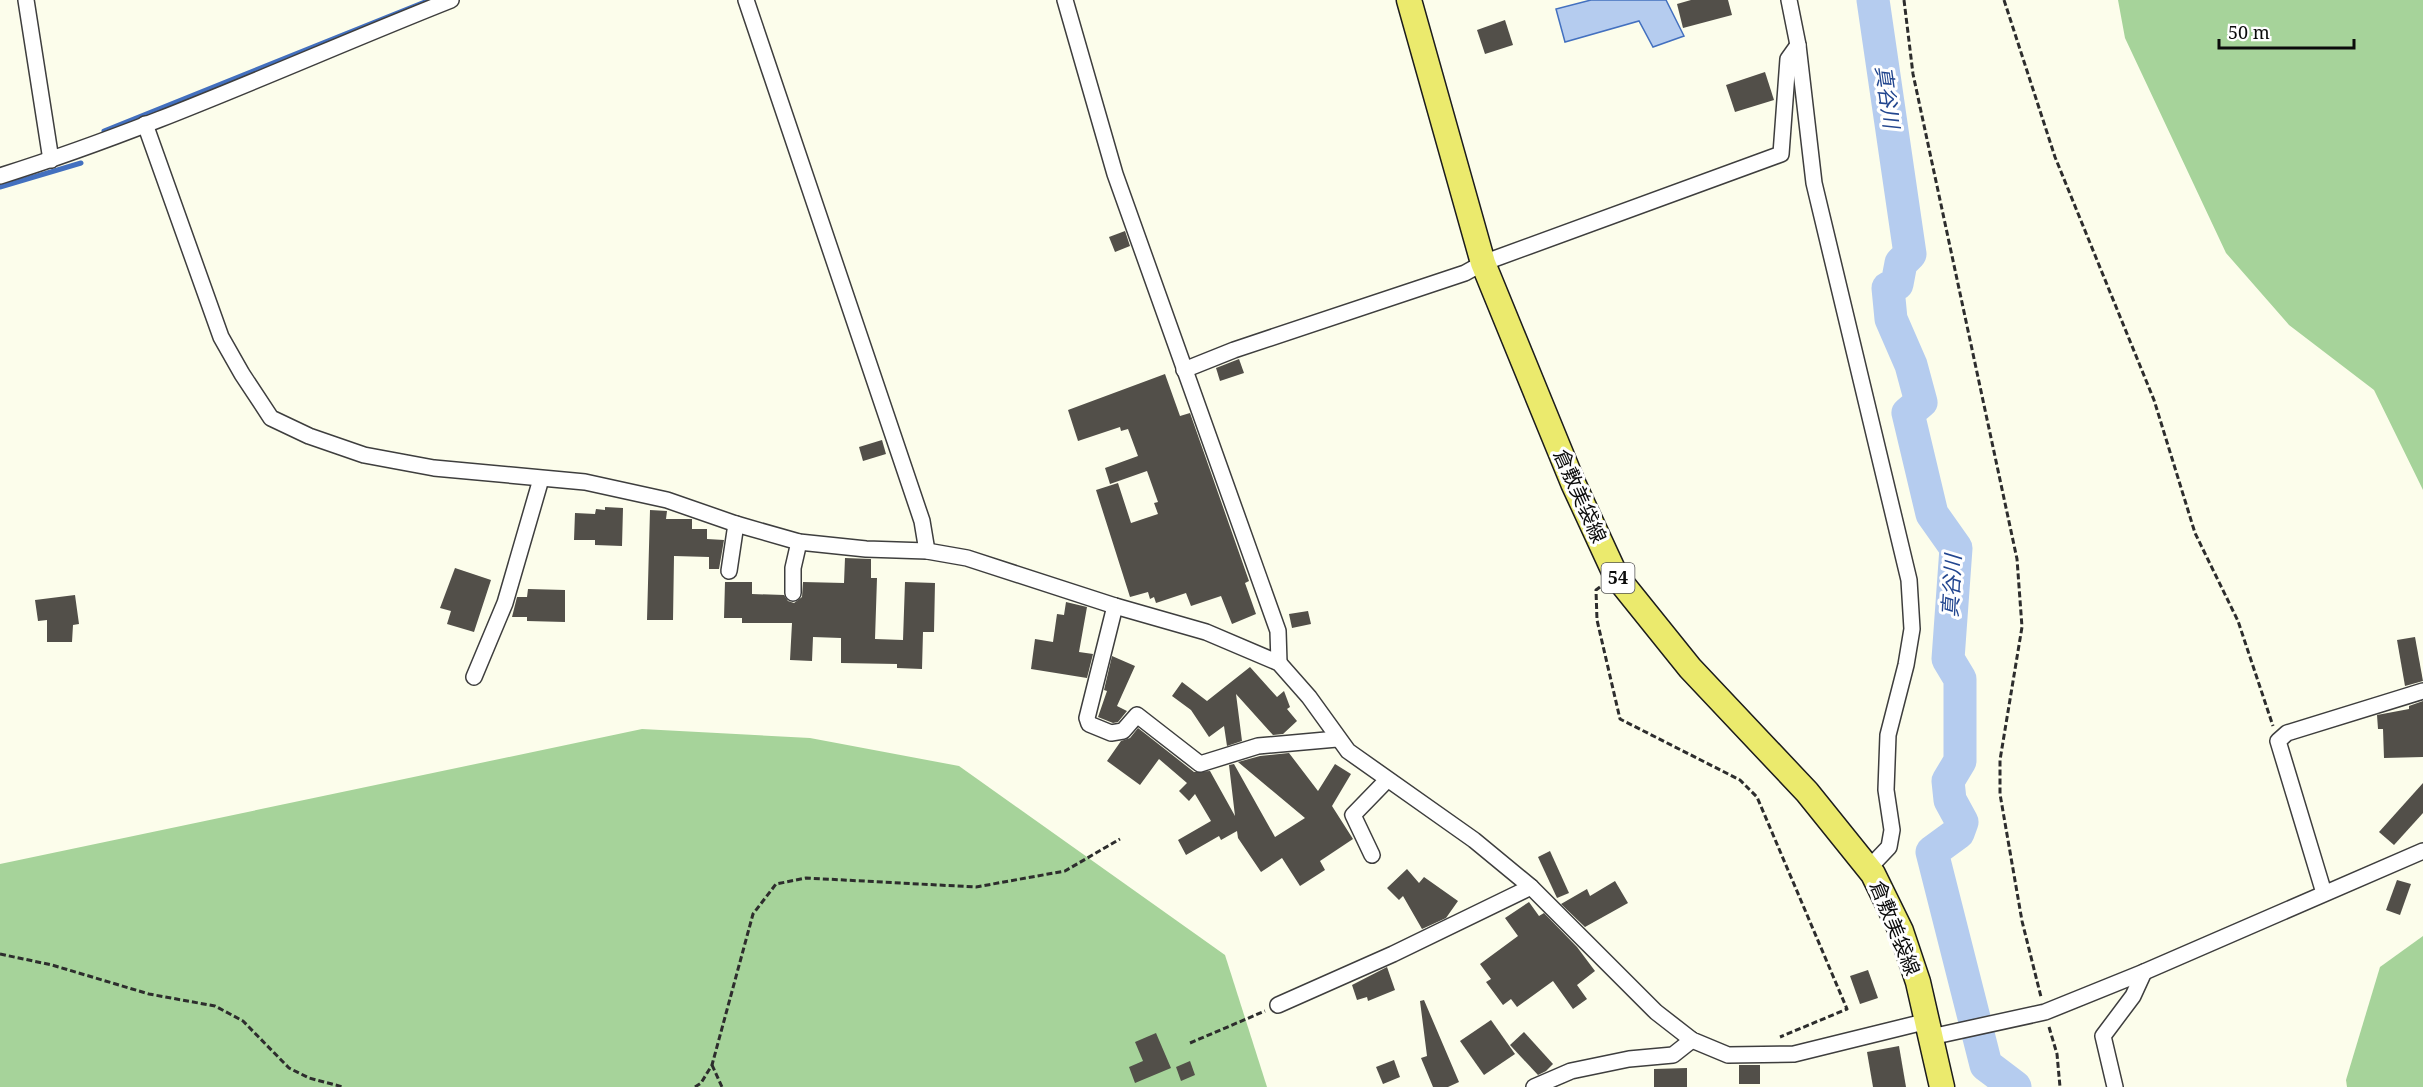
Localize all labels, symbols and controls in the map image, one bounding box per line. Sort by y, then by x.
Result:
scale bar [2219,12,2354,50]
text: 50 m [2228,20,2270,44]
water label: 真谷川 [1870,64,1907,132]
street label: 倉敷美袋線 [1548,445,1613,547]
water label: 真谷川 [1935,552,1967,618]
road number: 54 [1602,563,1634,593]
street label: 倉敷美袋線 [1864,876,1927,979]

